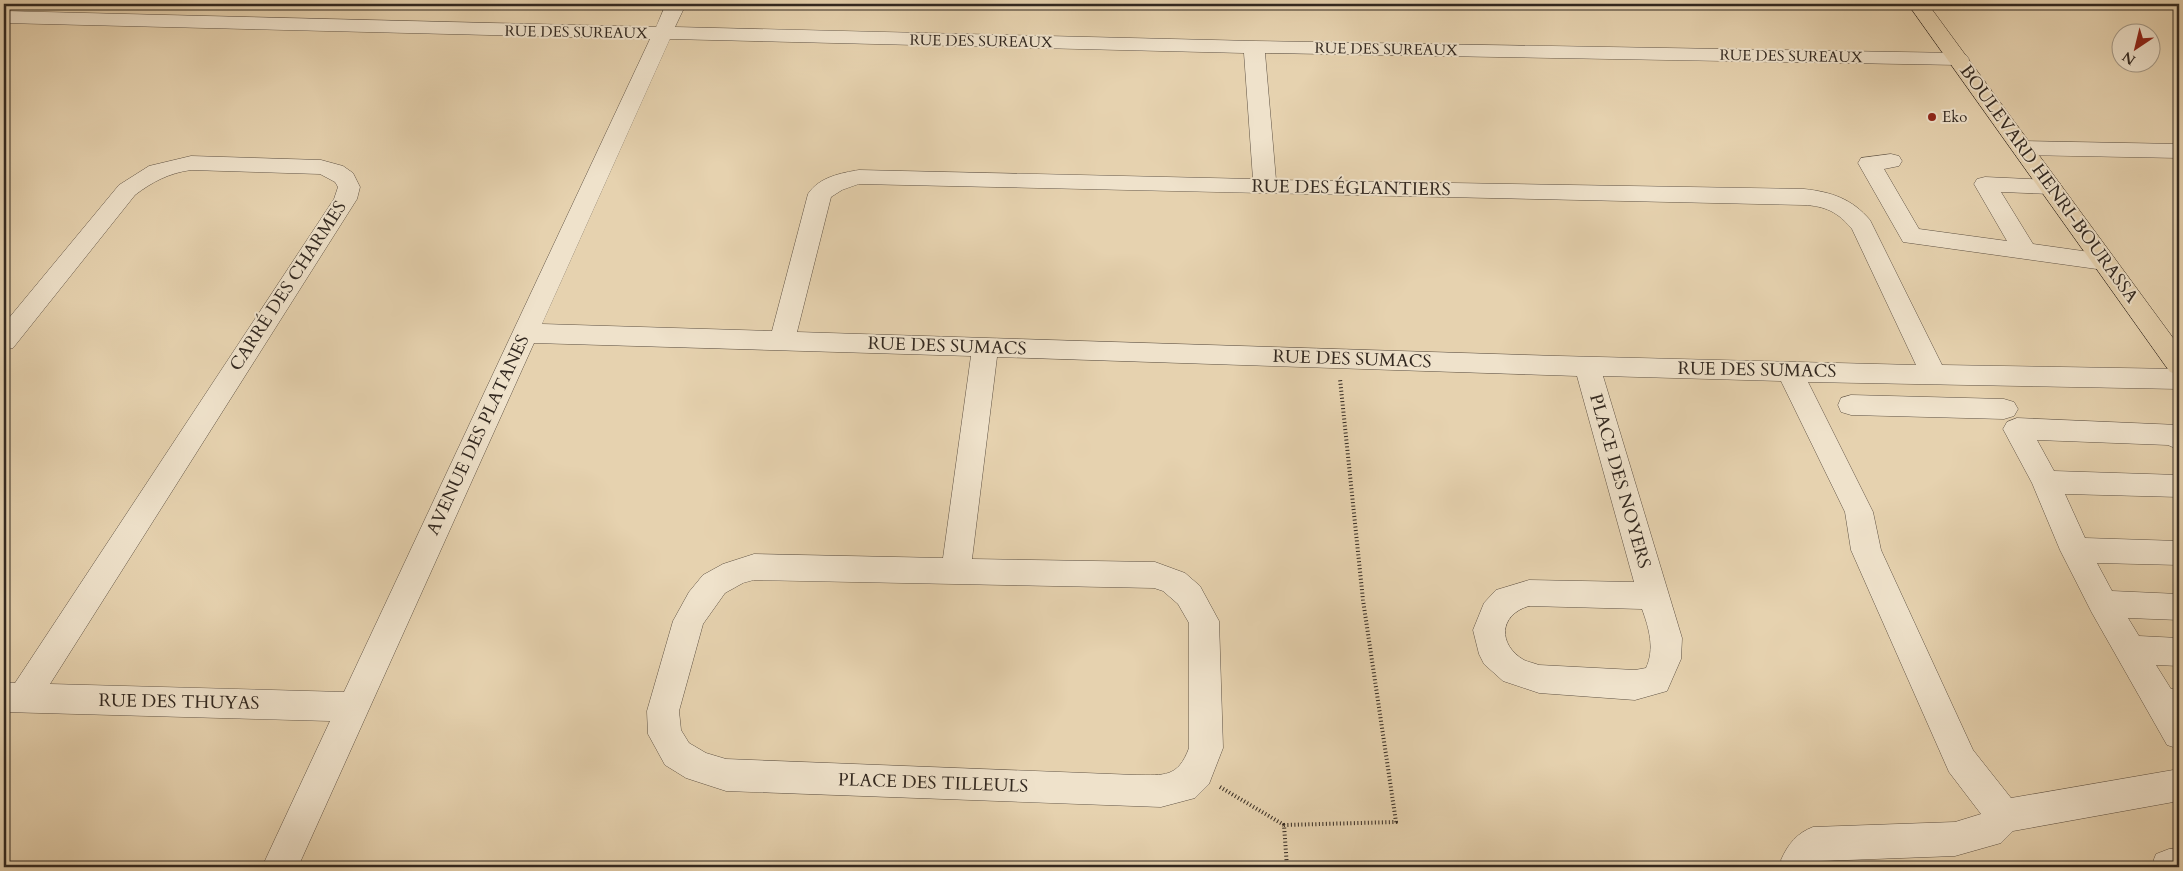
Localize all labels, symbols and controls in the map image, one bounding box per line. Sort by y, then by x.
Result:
street label: RUE DES SUREAUX [504,21,648,43]
north arrow [2110,22,2160,72]
street label: RUE DES SUREAUX [909,30,1053,52]
street label: RUE DES SUREAUX [1314,38,1458,60]
street label: RUE DES SUREAUX [1719,45,1863,67]
text: N [2118,47,2139,70]
street label: BOULEVARD HENRI-BOURASSA [1954,60,2144,308]
place label: Eko [1942,107,1967,127]
marker: Eko [1926,111,1938,123]
street label: RUE DES ÉGLANTIERS [1251,174,1451,202]
street label: CARRÉ DES CHARMES [224,196,352,376]
street label: AVENUE DES PLATANES [420,331,536,539]
street label: RUE DES SUMACS [867,331,1027,361]
street label: RUE DES SUMACS [1272,344,1432,374]
street label: RUE DES SUMACS [1677,356,1837,384]
street label: PLACE DES NOYERS [1583,391,1657,571]
street label: RUE DES THUYAS [98,688,260,716]
street label: PLACE DES TILLEULS [837,767,1029,799]

